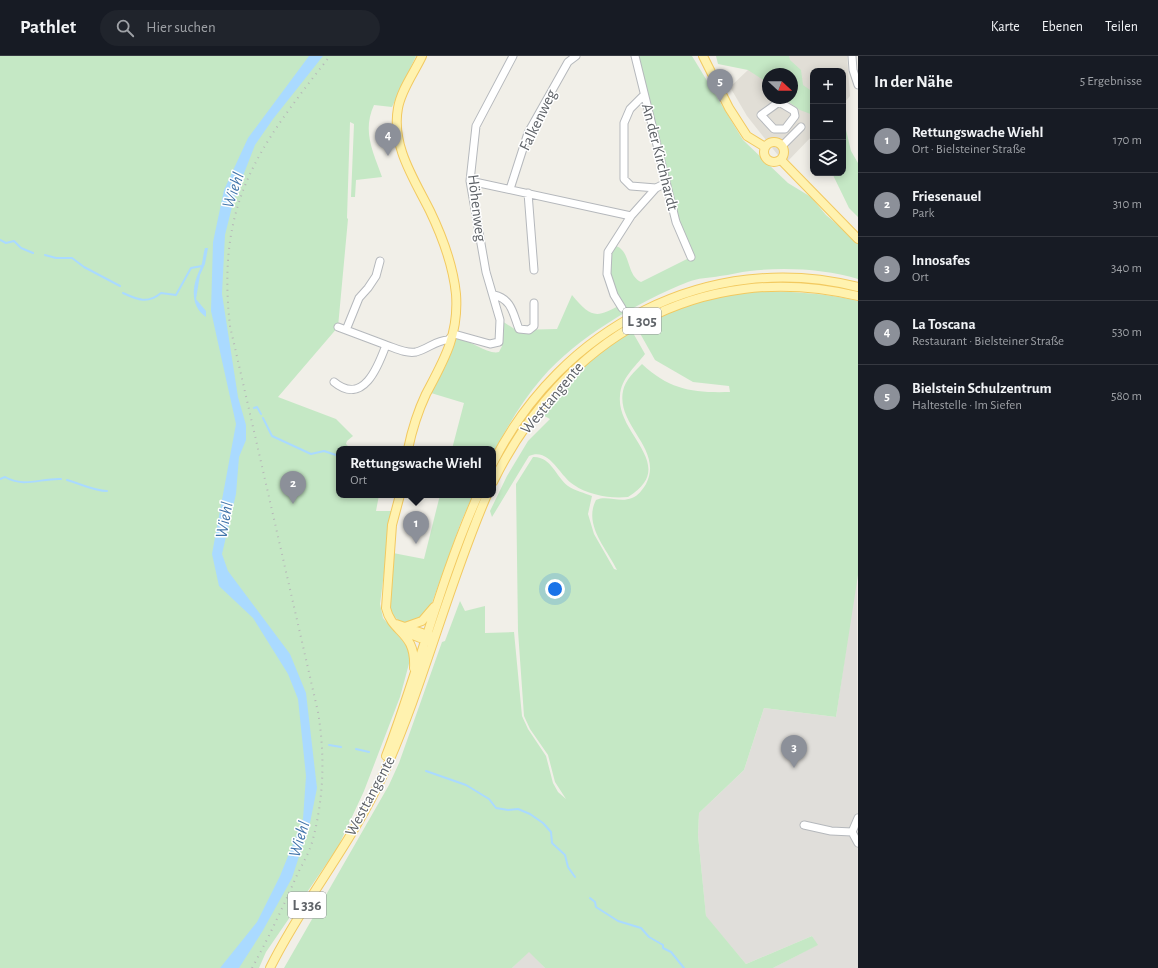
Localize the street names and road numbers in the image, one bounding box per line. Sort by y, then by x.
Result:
street label: Falkenweg [516,87,560,153]
street label: An der Kirchhardt [639,102,681,212]
street label: Höhenweg [465,173,489,243]
road number: L 305 [623,308,661,334]
street label: Westtangente [518,359,586,437]
street label: Westtangente [342,753,398,839]
road number: L 336 [288,892,326,918]

